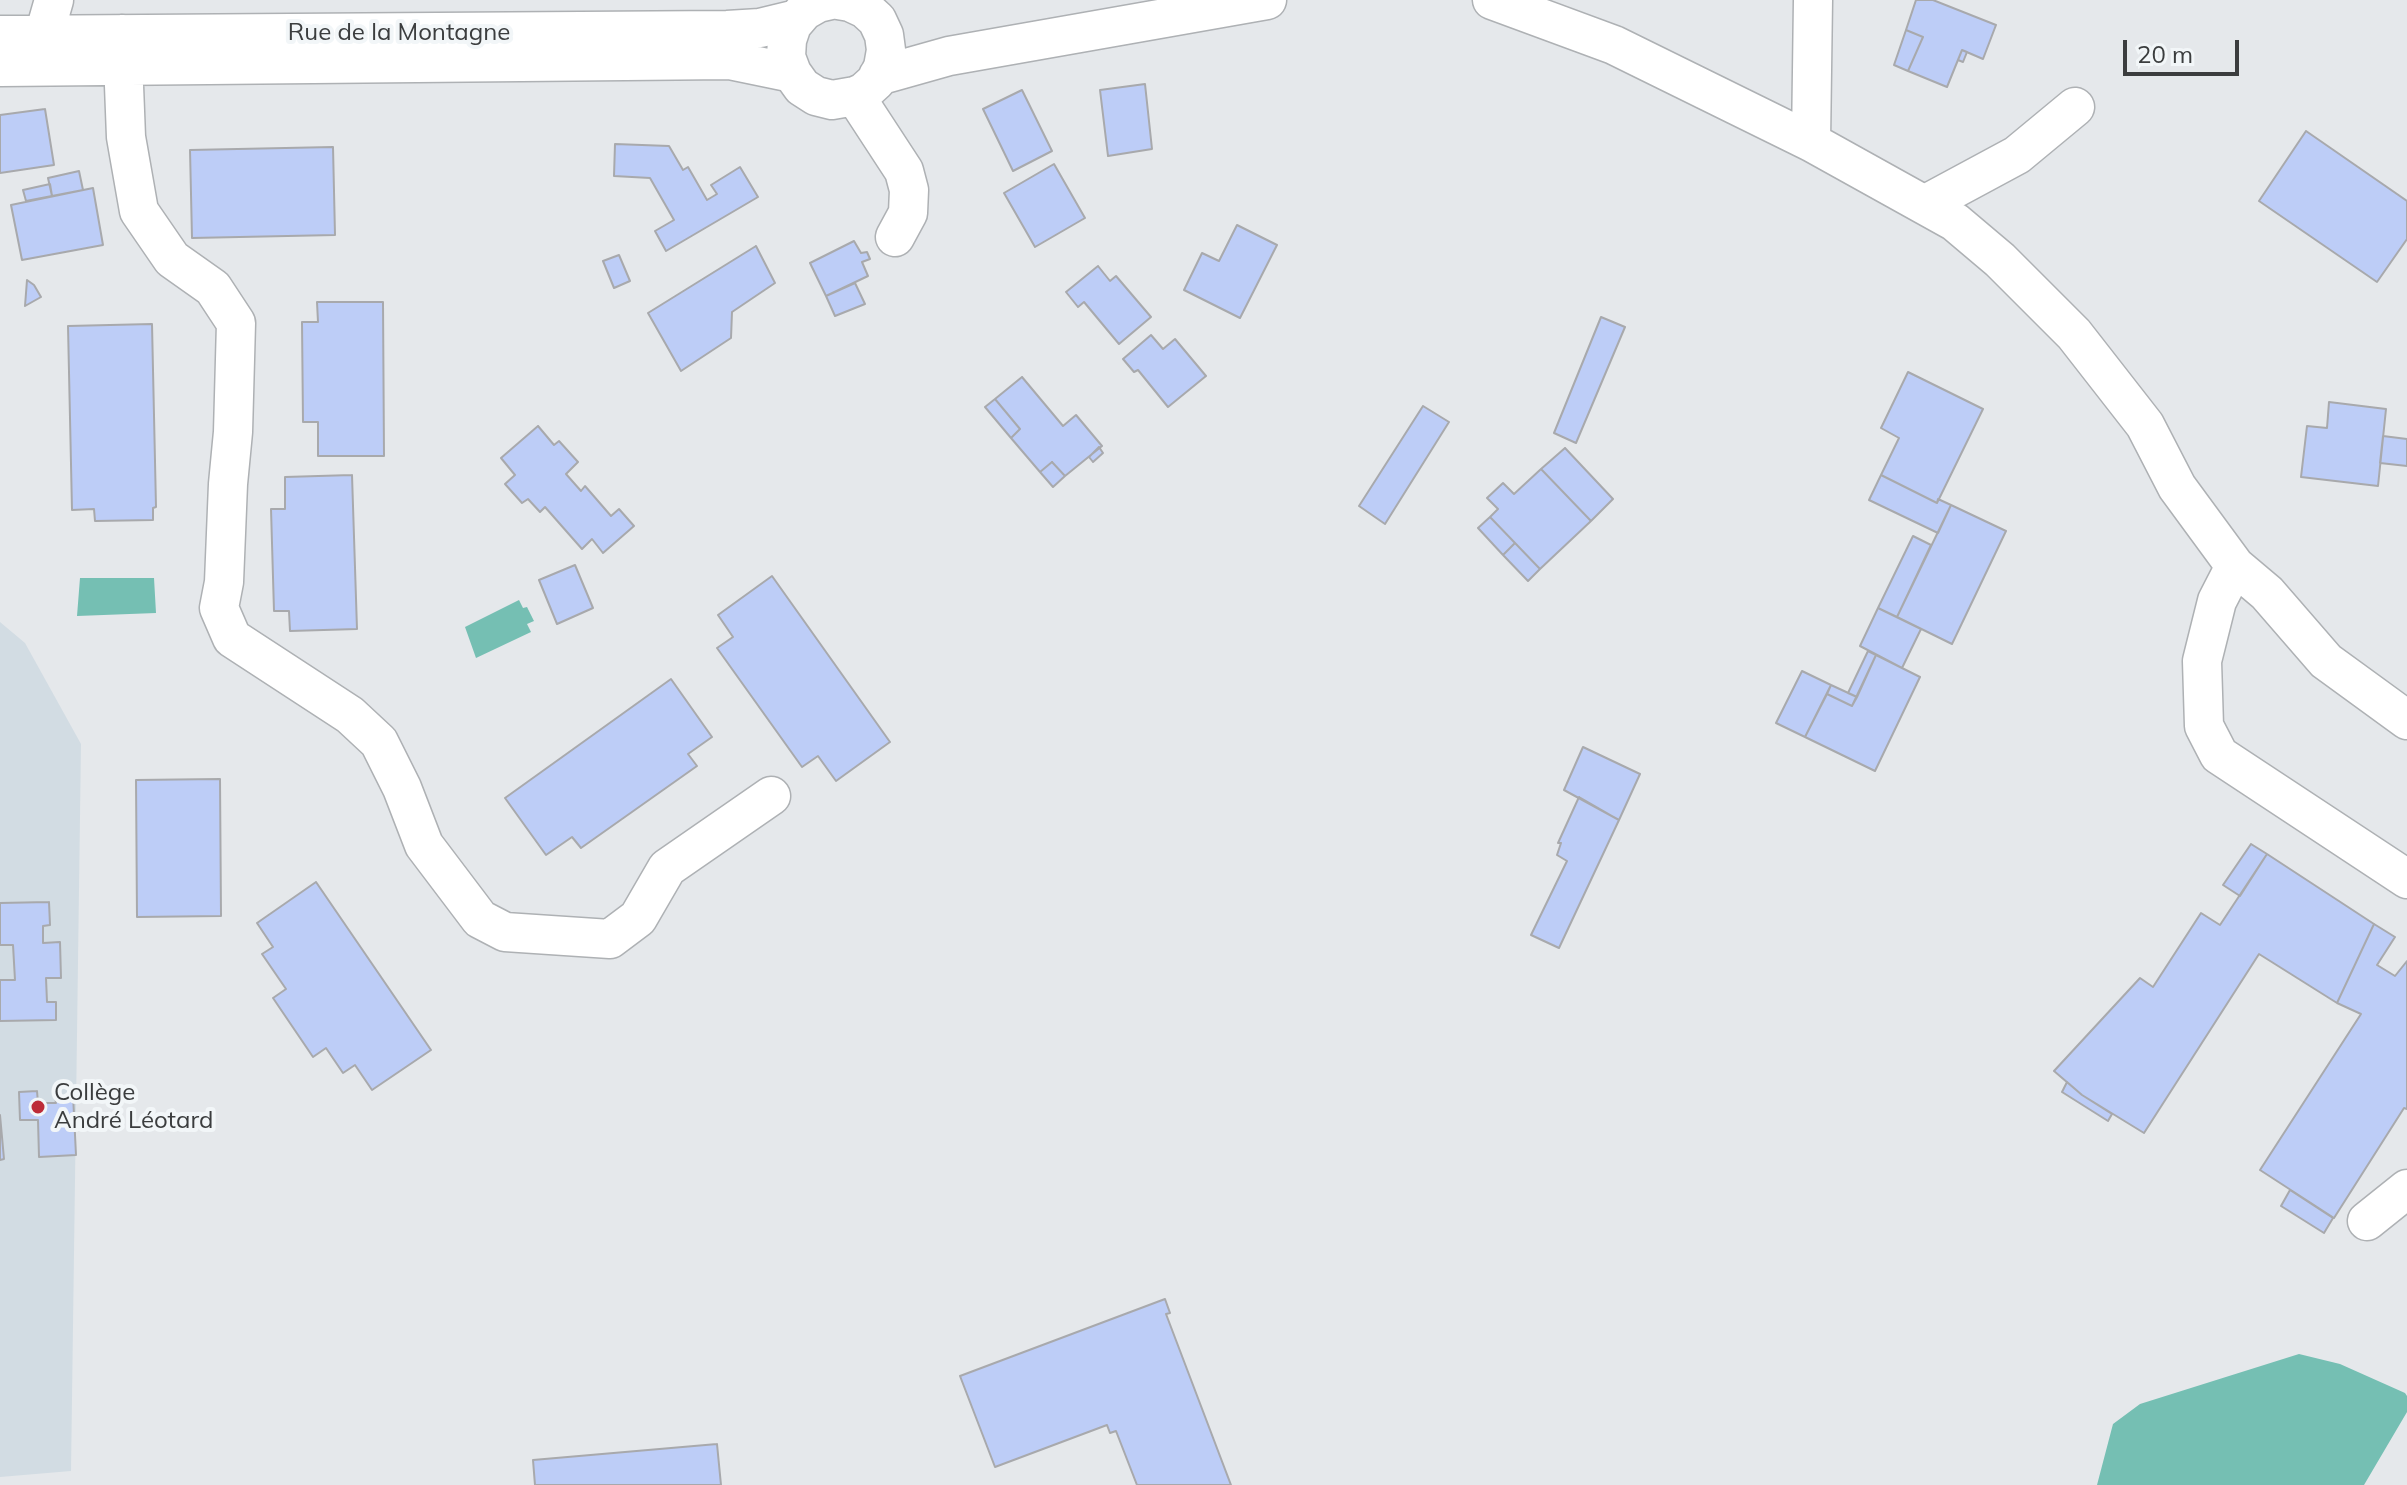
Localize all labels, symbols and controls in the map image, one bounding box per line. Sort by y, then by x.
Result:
street label: Rue de la Montagne [288,19,510,47]
scale bar [2127,24,2243,74]
text: 20 m [2137,39,2193,69]
place label: Collège André Léotard [54,1079,213,1135]
marker: Collège André Léotard [29,1098,47,1116]

